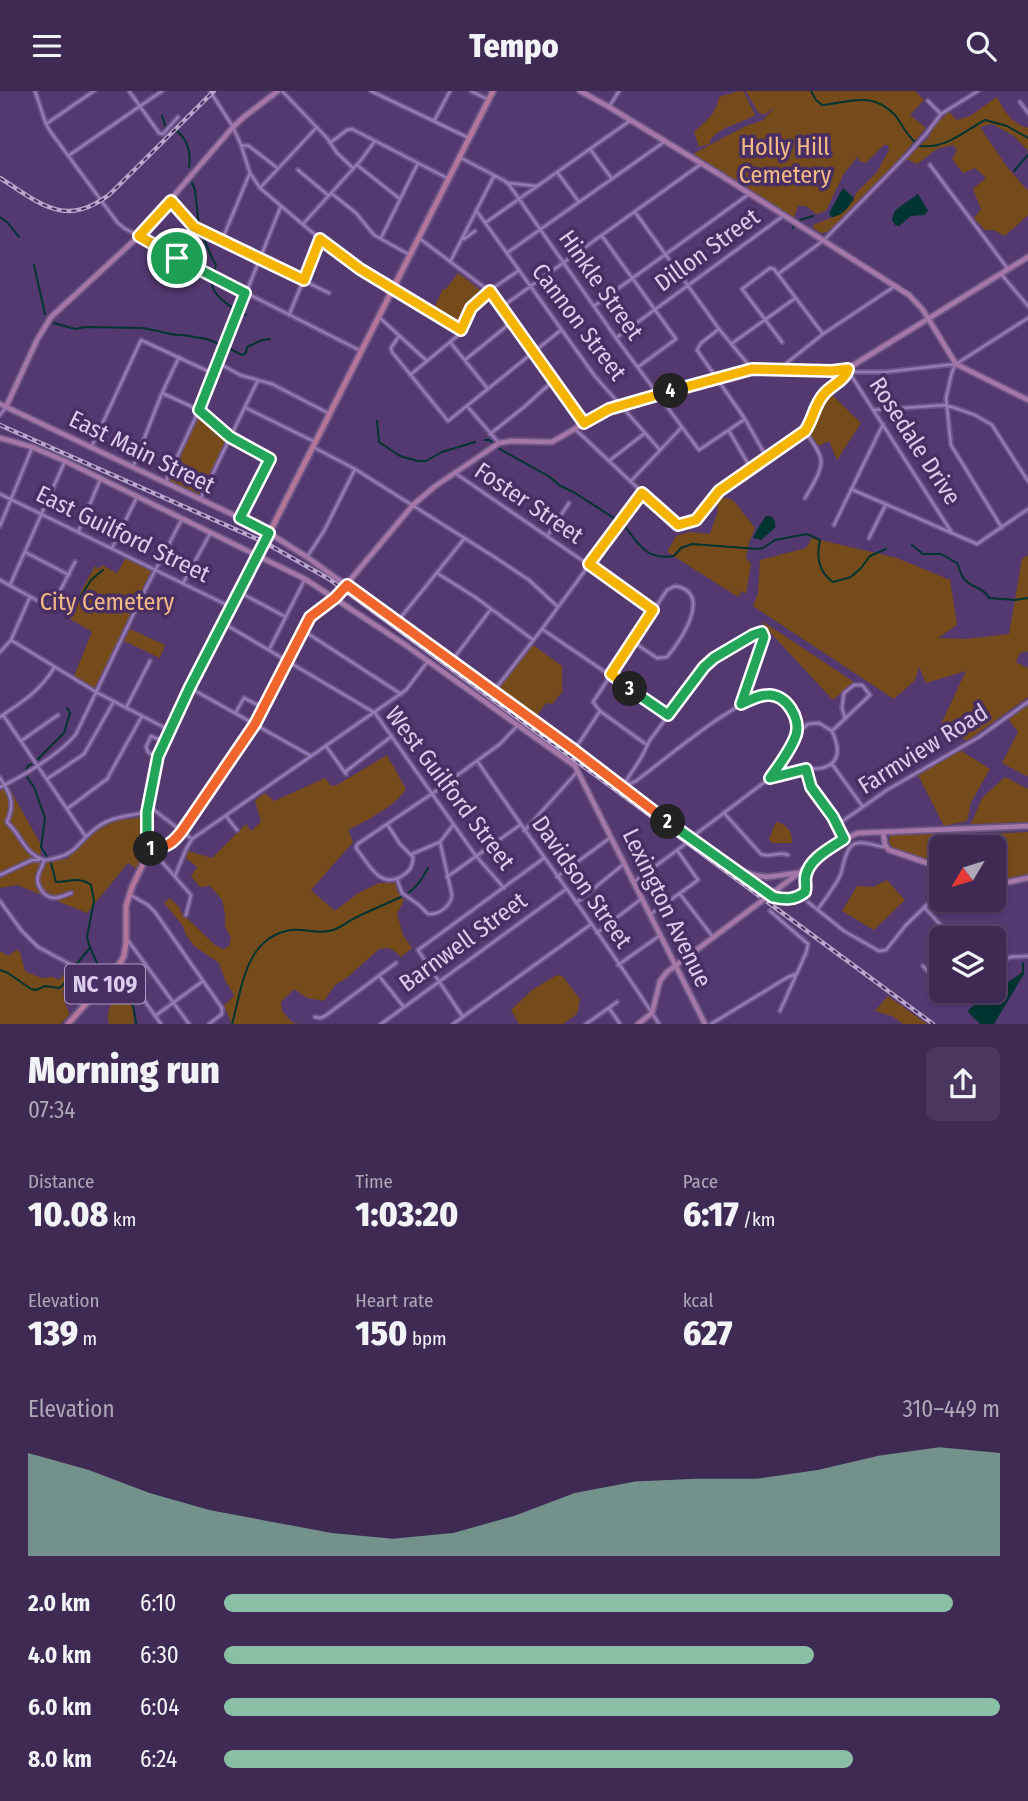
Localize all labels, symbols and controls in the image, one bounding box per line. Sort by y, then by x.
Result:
icon: menu [28,27,66,65]
text: Tempo [469,27,559,65]
icon: search [962,27,1000,65]
park label: Holly Hill Cemetery [739,133,831,189]
street label: Dillon Street [649,203,765,297]
street label: Hinkle Street [553,225,649,345]
pin [147,228,207,288]
icon: arrive [158,239,196,277]
street label: Cannon Street [526,258,632,386]
street label: Rosedale Drive [863,372,967,510]
pin: 4 [654,373,688,409]
text: 4 [666,379,675,402]
street label: East Main Street [65,405,219,499]
street label: Foster Street [469,456,589,550]
street label: East Guilford Street [32,480,215,588]
park label: City Cemetery [40,588,175,616]
pin: 3 [612,671,648,707]
text: 3 [625,677,634,700]
street label: Farmview Road [853,698,993,800]
street label: West Guilford Street [380,701,521,875]
pin: 2 [650,805,686,839]
text: 2 [663,810,672,833]
street label: Davidson Street [526,811,638,954]
street label: Lexington Avenue [617,824,717,992]
pin: 1 [134,831,168,867]
north arrow [929,835,1006,912]
map controls [929,835,1006,1003]
text: 1 [146,837,155,860]
street label: Barnwell Street [394,886,532,998]
button: layers [929,926,1006,1003]
road number: NC 109 [65,965,145,1003]
text: Morning run [28,1047,220,1093]
button: share [926,1047,1000,1121]
text: 07:34 [28,1096,75,1124]
text: Distance [28,1170,95,1193]
text: Time [355,1170,393,1193]
text: Pace [683,1170,718,1193]
text: 10.08 [28,1193,108,1235]
text: 1:03:20 [355,1193,458,1235]
text: 6:17 [683,1193,739,1235]
text: km [108,1208,136,1231]
text: /km [739,1208,775,1231]
text: Elevation [28,1289,100,1312]
text: Heart rate [355,1289,433,1312]
text: kcal [683,1289,713,1312]
text: 139 [28,1312,78,1354]
text: 150 [355,1312,407,1354]
text: 627 [683,1312,732,1354]
text: m [78,1327,97,1350]
text: bpm [407,1327,447,1350]
text: Elevation [28,1395,115,1423]
text: 310–449 m [902,1395,1000,1423]
text: 2.0 km [28,1589,90,1617]
text: 6:10 [140,1589,176,1617]
text: 4.0 km [28,1641,91,1669]
text: 6:30 [140,1641,179,1669]
text: 6.0 km [28,1693,92,1721]
text: 6:04 [140,1693,179,1721]
text: 8.0 km [28,1745,92,1773]
text: 6:24 [140,1745,177,1773]

